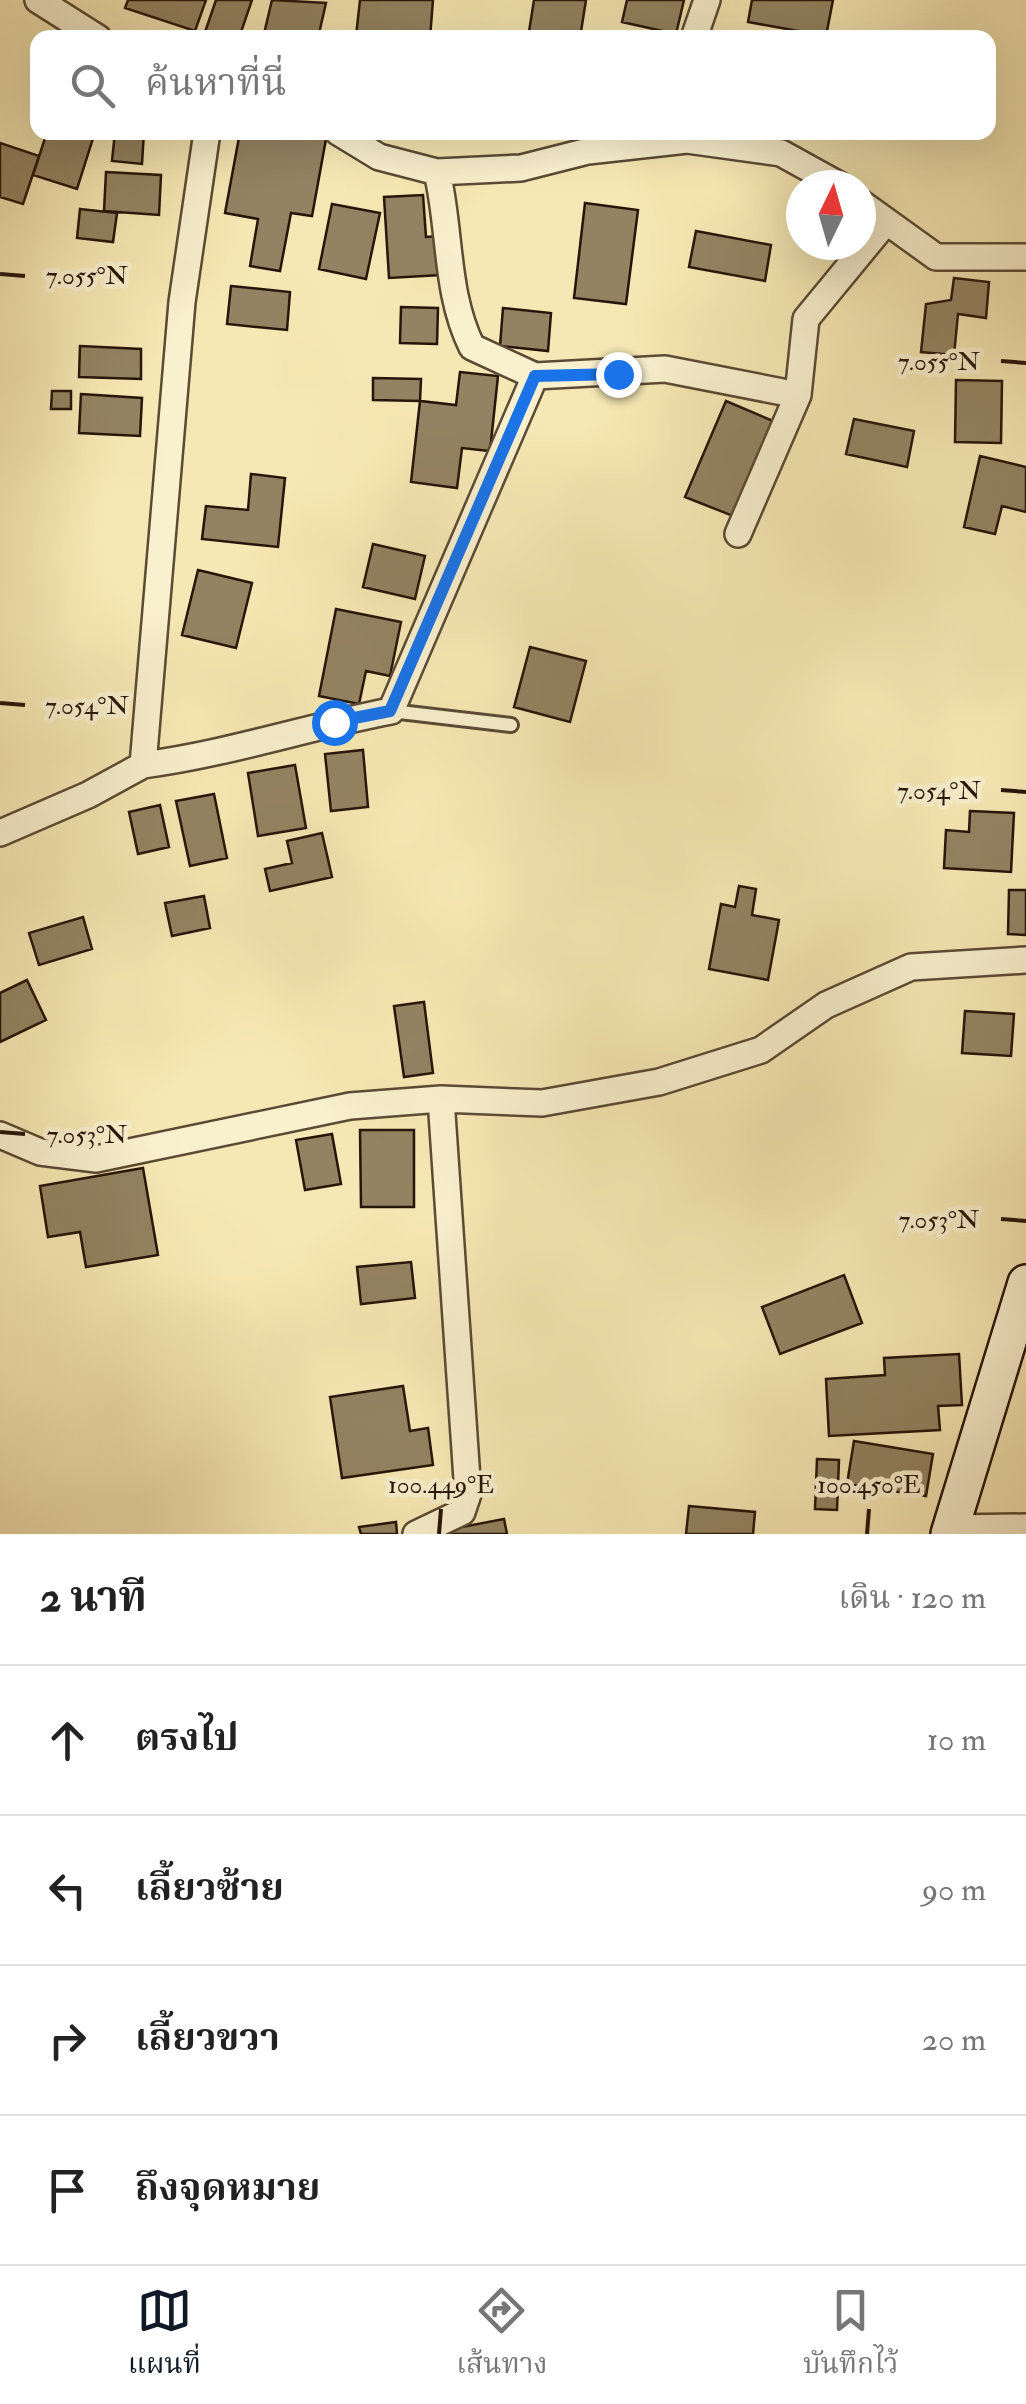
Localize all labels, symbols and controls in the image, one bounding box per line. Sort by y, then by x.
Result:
search box [30,30,996,140]
icon: search [65,58,120,113]
text: ค้นหาที่นี่ [145,59,286,107]
north arrow [786,170,876,260]
text: 7.055°N [46,261,128,292]
text: 7.055°N [898,347,980,378]
route end [596,352,642,398]
text: 7.054°N [45,691,129,722]
route start [312,700,358,746]
text: 7.054°N [897,776,981,807]
text: 7.053°N [47,1120,128,1151]
text: 7.053°N [899,1205,980,1236]
text: 100.449°E [388,1470,494,1501]
text: 100.450°E [817,1470,921,1501]
text: 2 นาที [40,1572,147,1624]
text: เดิน · 120 m [838,1578,986,1618]
icon: ahead [40,1713,95,1768]
text: ตรงไป [135,1714,239,1762]
text: 10 m [927,1720,986,1760]
icon: left [40,1863,95,1918]
text: เลี้ยวซ้าย [135,1864,284,1912]
text: 90 m [922,1870,986,1910]
icon: right [40,2013,95,2068]
text: เลี้ยวขวา [135,2014,280,2062]
text: 20 m [922,2020,986,2060]
icon: arrive [40,2163,95,2218]
text: ถึงจุดหมาย [135,2164,320,2212]
tab: แผนที่ [128,2283,201,2388]
tab: เส้นทาง [456,2283,548,2388]
tab: บันทึกไว้ [803,2283,898,2388]

